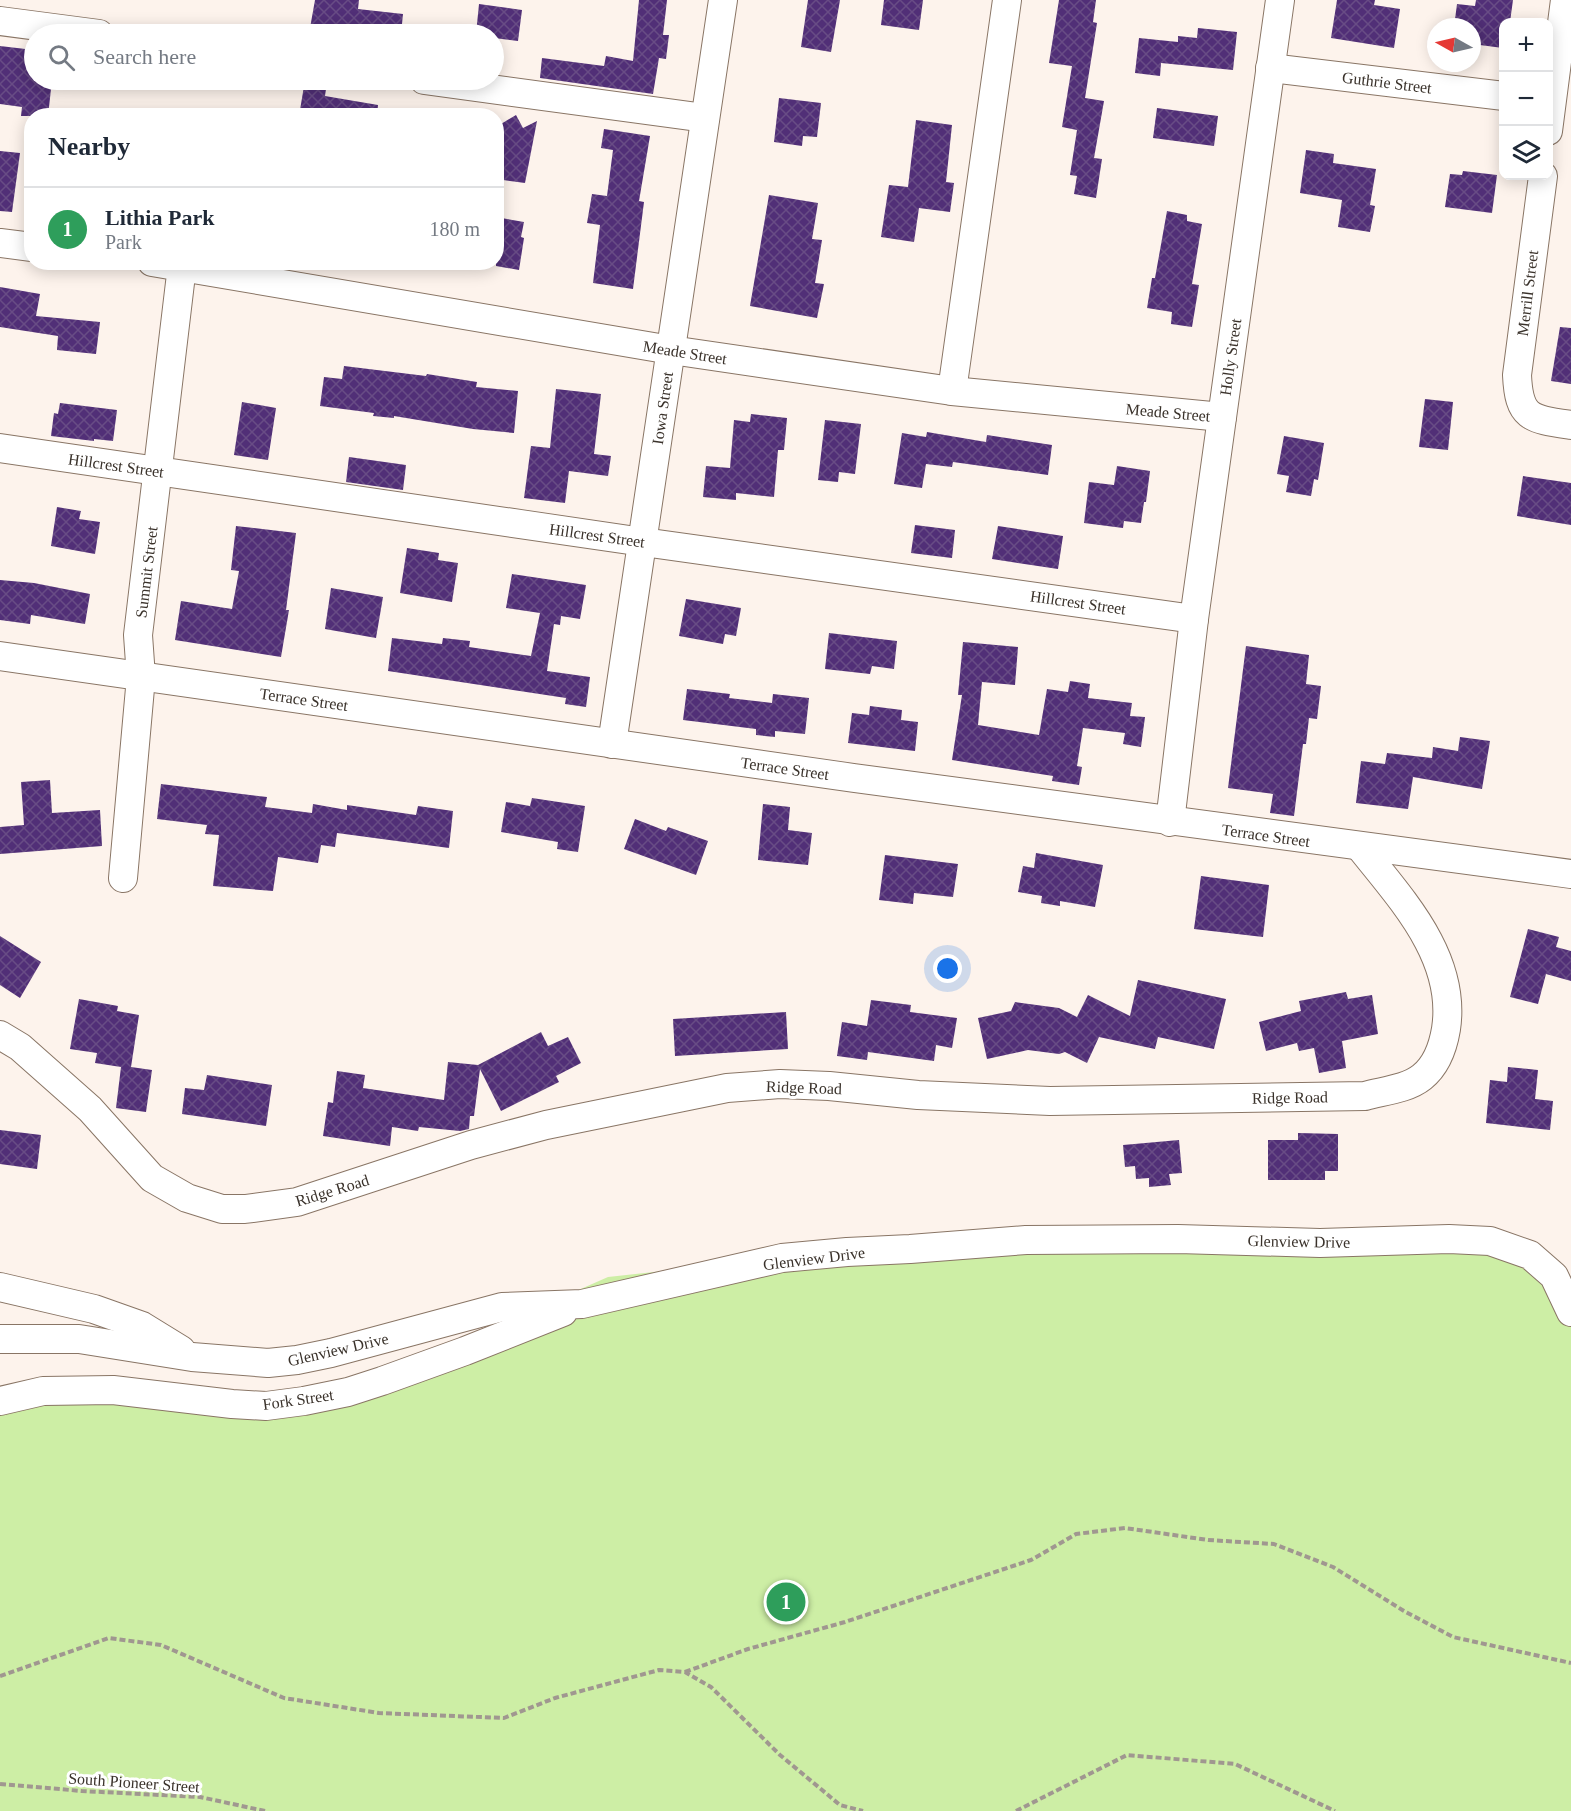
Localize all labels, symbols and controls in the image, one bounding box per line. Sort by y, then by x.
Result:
north arrow [1427,18,1481,72]
map controls [1499,18,1553,180]
button: + [1499,18,1553,72]
search box [24,24,504,90]
icon: search [45,41,78,74]
text: Search here [93,44,196,69]
street label: Guthrie Street [1341,69,1433,96]
button: − [1499,72,1553,126]
button: layers [1499,126,1553,180]
text: Nearby [48,132,130,161]
text: Lithia Park [105,205,214,230]
text: 1 [63,218,73,240]
text: 180 m [429,218,480,240]
text: Park [105,231,142,253]
street label: Merrill Street [1514,248,1541,337]
street label: Holly Street [1217,317,1245,397]
street label: Meade Street [642,337,729,368]
street label: Iowa Street [649,370,676,446]
street label: Meade Street [1125,400,1212,425]
street label: Hillcrest Street [67,450,165,481]
street label: Hillcrest Street [548,520,646,551]
street label: Summit Street [132,525,161,619]
street label: Hillcrest Street [1029,587,1127,618]
street label: Terrace Street [259,685,350,714]
street label: Terrace Street [740,754,831,783]
street label: Terrace Street [1221,821,1312,850]
your location [933,954,962,983]
street label: Ridge Road [766,1078,842,1098]
street label: Ridge Road [1252,1088,1328,1108]
street label: Ridge Road [293,1171,371,1211]
street label: Glenview Drive [1248,1232,1350,1251]
street label: Glenview Drive [762,1244,866,1273]
street label: Glenview Drive [286,1330,390,1369]
street label: Fork Street [261,1386,335,1413]
pin: 1 [766,1580,806,1624]
street label: South Pioneer Street [68,1769,201,1796]

